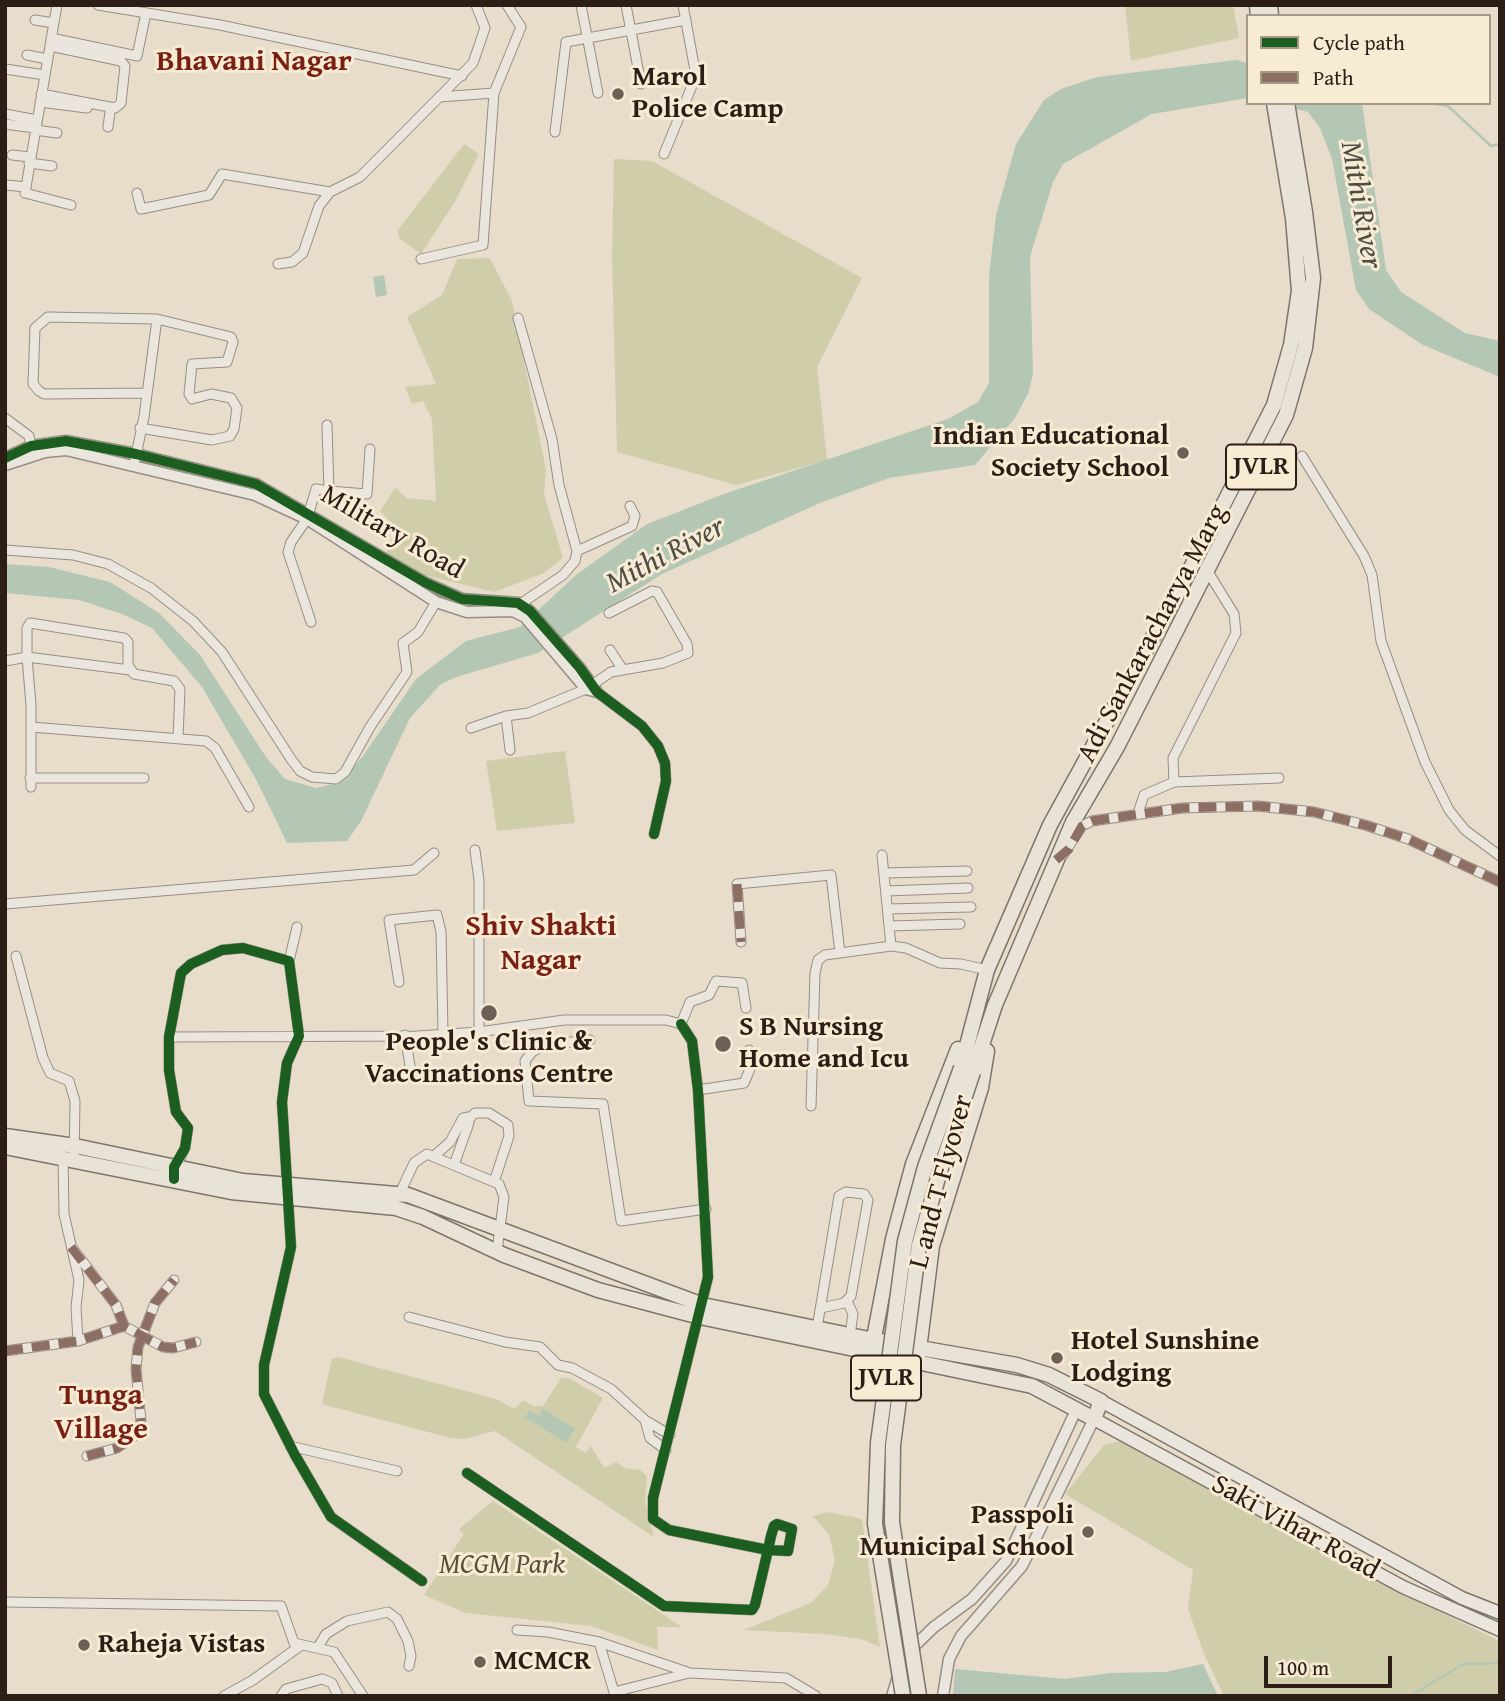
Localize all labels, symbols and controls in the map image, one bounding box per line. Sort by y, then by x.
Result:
legend [1246,14,1491,105]
text: Cycle path [1313,27,1405,58]
district label: Bhavani Nagar [156,44,352,80]
place label: Marol Police Camp [632,61,783,127]
text: Path [1313,62,1353,93]
marker: Marol Police Camp [610,86,626,102]
water label: Mithi River [1331,138,1389,272]
place label: Indian Educational Society School [933,420,1169,486]
road number: JVLR [1226,444,1296,489]
marker: Indian Educational Society School [1175,445,1191,461]
street label: Military Road [314,478,470,588]
street label: Adi Sankaracharya Marg [1071,499,1235,769]
water label: Mithi River [601,510,731,602]
district label: Shiv Shakti Nagar [465,909,617,979]
marker: People's Clinic & Vaccinations Centre [479,1003,499,1023]
place label: S B Nursing Home and Icu [739,1011,909,1077]
place label: People's Clinic & Vaccinations Centre [365,1026,613,1092]
marker: S B Nursing Home and Icu [713,1034,733,1054]
street label: L and T Flyover [903,1092,981,1272]
place label: Hotel Sunshine Lodging [1071,1325,1259,1391]
marker: Hotel Sunshine Lodging [1049,1350,1065,1366]
road number: JVLR [851,1356,921,1400]
district label: Tunga Village [54,1378,148,1448]
street label: Saki Vihar Road [1205,1468,1385,1588]
place label: Passpoli Municipal School [860,1499,1074,1565]
marker: Passpoli Municipal School [1080,1524,1096,1540]
park label: MCGM Park [439,1549,565,1583]
place label: Raheja Vistas [98,1628,265,1662]
marker: Raheja Vistas [76,1637,92,1653]
scale bar [1267,1642,1395,1686]
place label: MCMCR [494,1645,591,1679]
text: 100 m [1277,1652,1329,1683]
marker: MCMCR [472,1654,488,1670]

